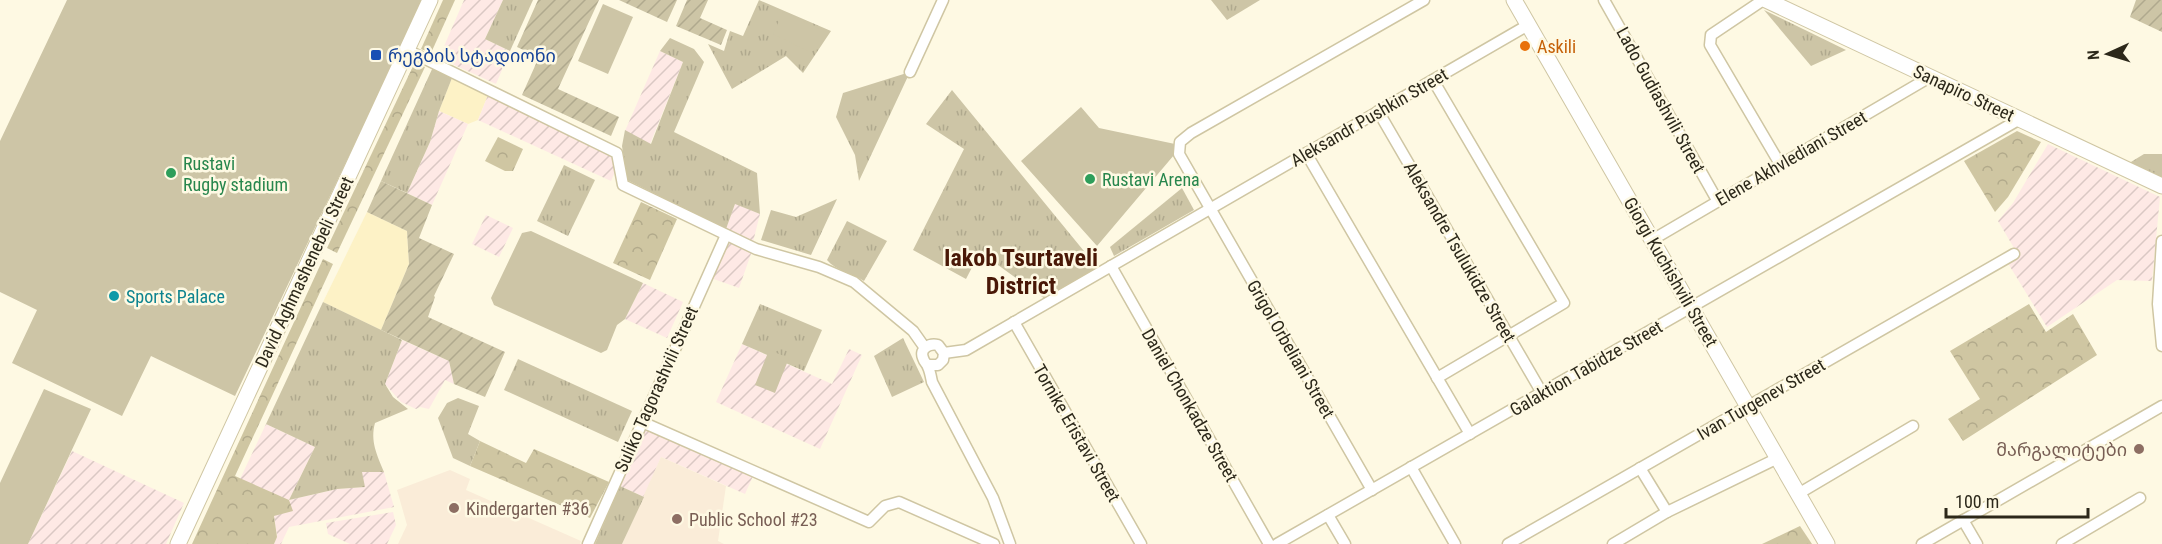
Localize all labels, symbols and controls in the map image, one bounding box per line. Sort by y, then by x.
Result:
street label: Lado Gudiashvili Street [1612,23,1710,177]
north arrow [2078,24,2138,84]
place label: Askili [1537,36,1576,57]
marker: Askili [1518,39,1532,53]
place label: რეგბის სტადიონი [388,45,556,67]
marker: რეგბის სტადიონი [369,48,383,62]
text: N [2084,49,2103,61]
street label: Sanapiro Street [1910,60,2018,126]
street label: Aleksandr Pushkin Street [1287,63,1451,171]
street label: Elene Akhvlediani Street [1712,106,1870,210]
place label: Rustavi Rugby stadium [183,153,288,195]
street label: Aleksandre Tsulukidze Street [1400,158,1520,346]
marker: Rustavi Rugby stadium [164,166,178,180]
place label: Rustavi Arena [1102,169,1200,190]
marker: Rustavi Arena [1083,172,1097,186]
street label: David Aghmashenebeli Street [250,173,358,371]
street label: Giorgi Kuchishvili Street [1620,194,1722,350]
district label: Iakob Tsurtaveli District [944,244,1098,300]
street label: Grigol Orbeliani Street [1243,276,1339,422]
place label: Sports Palace [126,286,225,307]
marker: Sports Palace [107,289,121,303]
street label: Suliko Tagorashvili Street [610,303,702,475]
street label: Galaktion Tabidze Street [1506,316,1666,420]
street label: Daniel Chonkadze Street [1138,325,1242,485]
street label: Ivan Turgenev Street [1693,354,1829,444]
street label: Tornike Eristavi Street [1029,361,1125,505]
place label: მარგალიტები [1996,439,2127,461]
marker: მარგალიტები [2132,442,2146,456]
scale bar [1946,481,2088,519]
text: 100 m [1955,491,1999,512]
place label: Kindergarten #36 [466,498,589,519]
marker: Kindergarten #36 [447,501,461,515]
place label: Public School #23 [689,509,818,530]
marker: Public School #23 [670,512,684,526]

